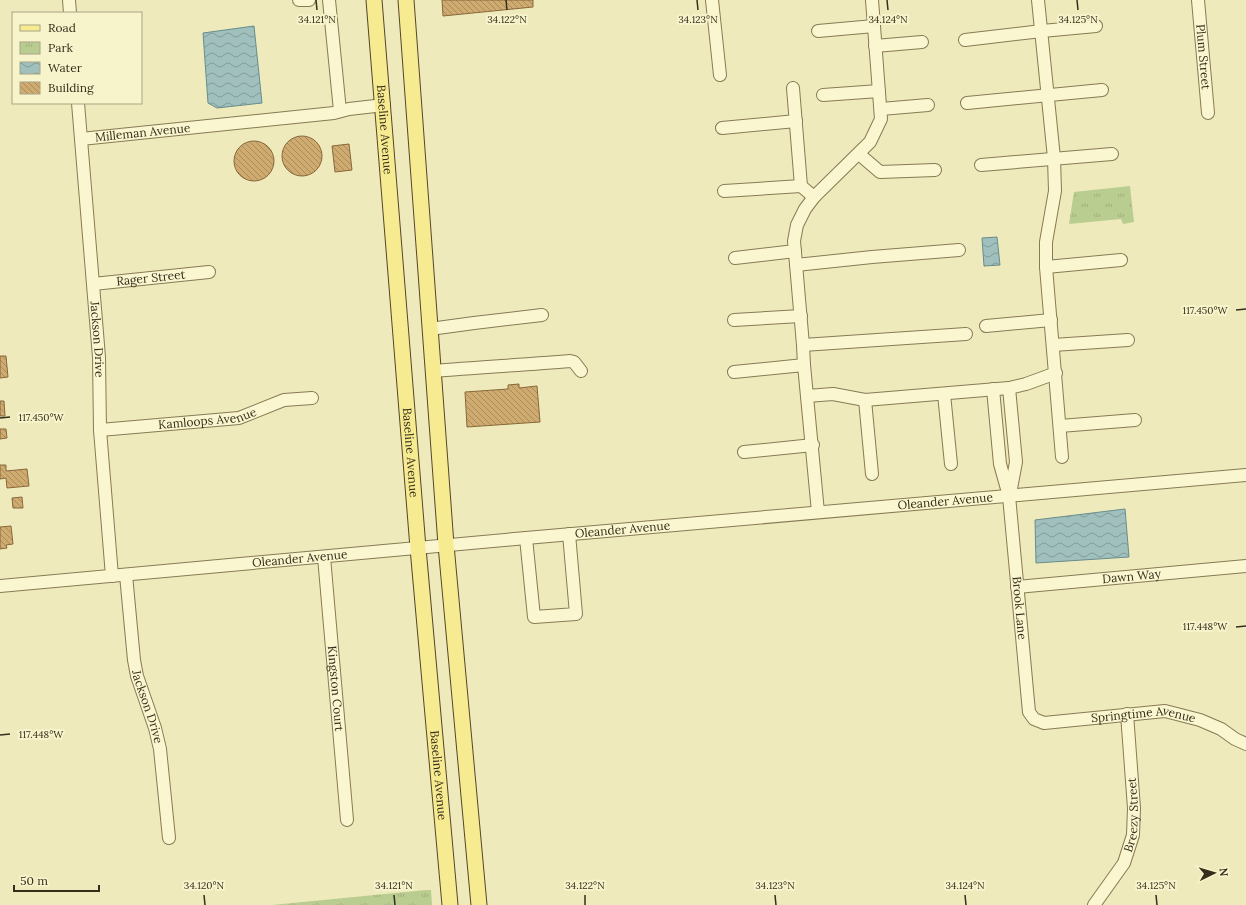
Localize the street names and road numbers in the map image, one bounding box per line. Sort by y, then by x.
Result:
street label: Plum Street [1193,23,1214,90]
street label: Baseline Avenue [374,84,396,176]
street label: Milleman Avenue [94,120,191,145]
street label: Rager Street [115,266,186,289]
street label: Jackson Drive [87,299,107,378]
street label: Kamloops Avenue [158,404,259,432]
street label: Baseline Avenue [400,407,422,499]
street label: Oleander Avenue [897,489,994,512]
street label: Oleander Avenue [574,517,671,541]
street label: Oleander Avenue [251,546,348,570]
street label: Dawn Way [1101,566,1162,586]
street label: Brook Lane [1009,576,1030,641]
street label: Kingston Court [325,645,347,732]
street label: Jackson Drive [129,668,166,745]
street label: Springtime Avenue [1090,703,1198,726]
street label: Baseline Avenue [427,730,450,821]
street label: Breezy Street [1120,777,1141,854]

